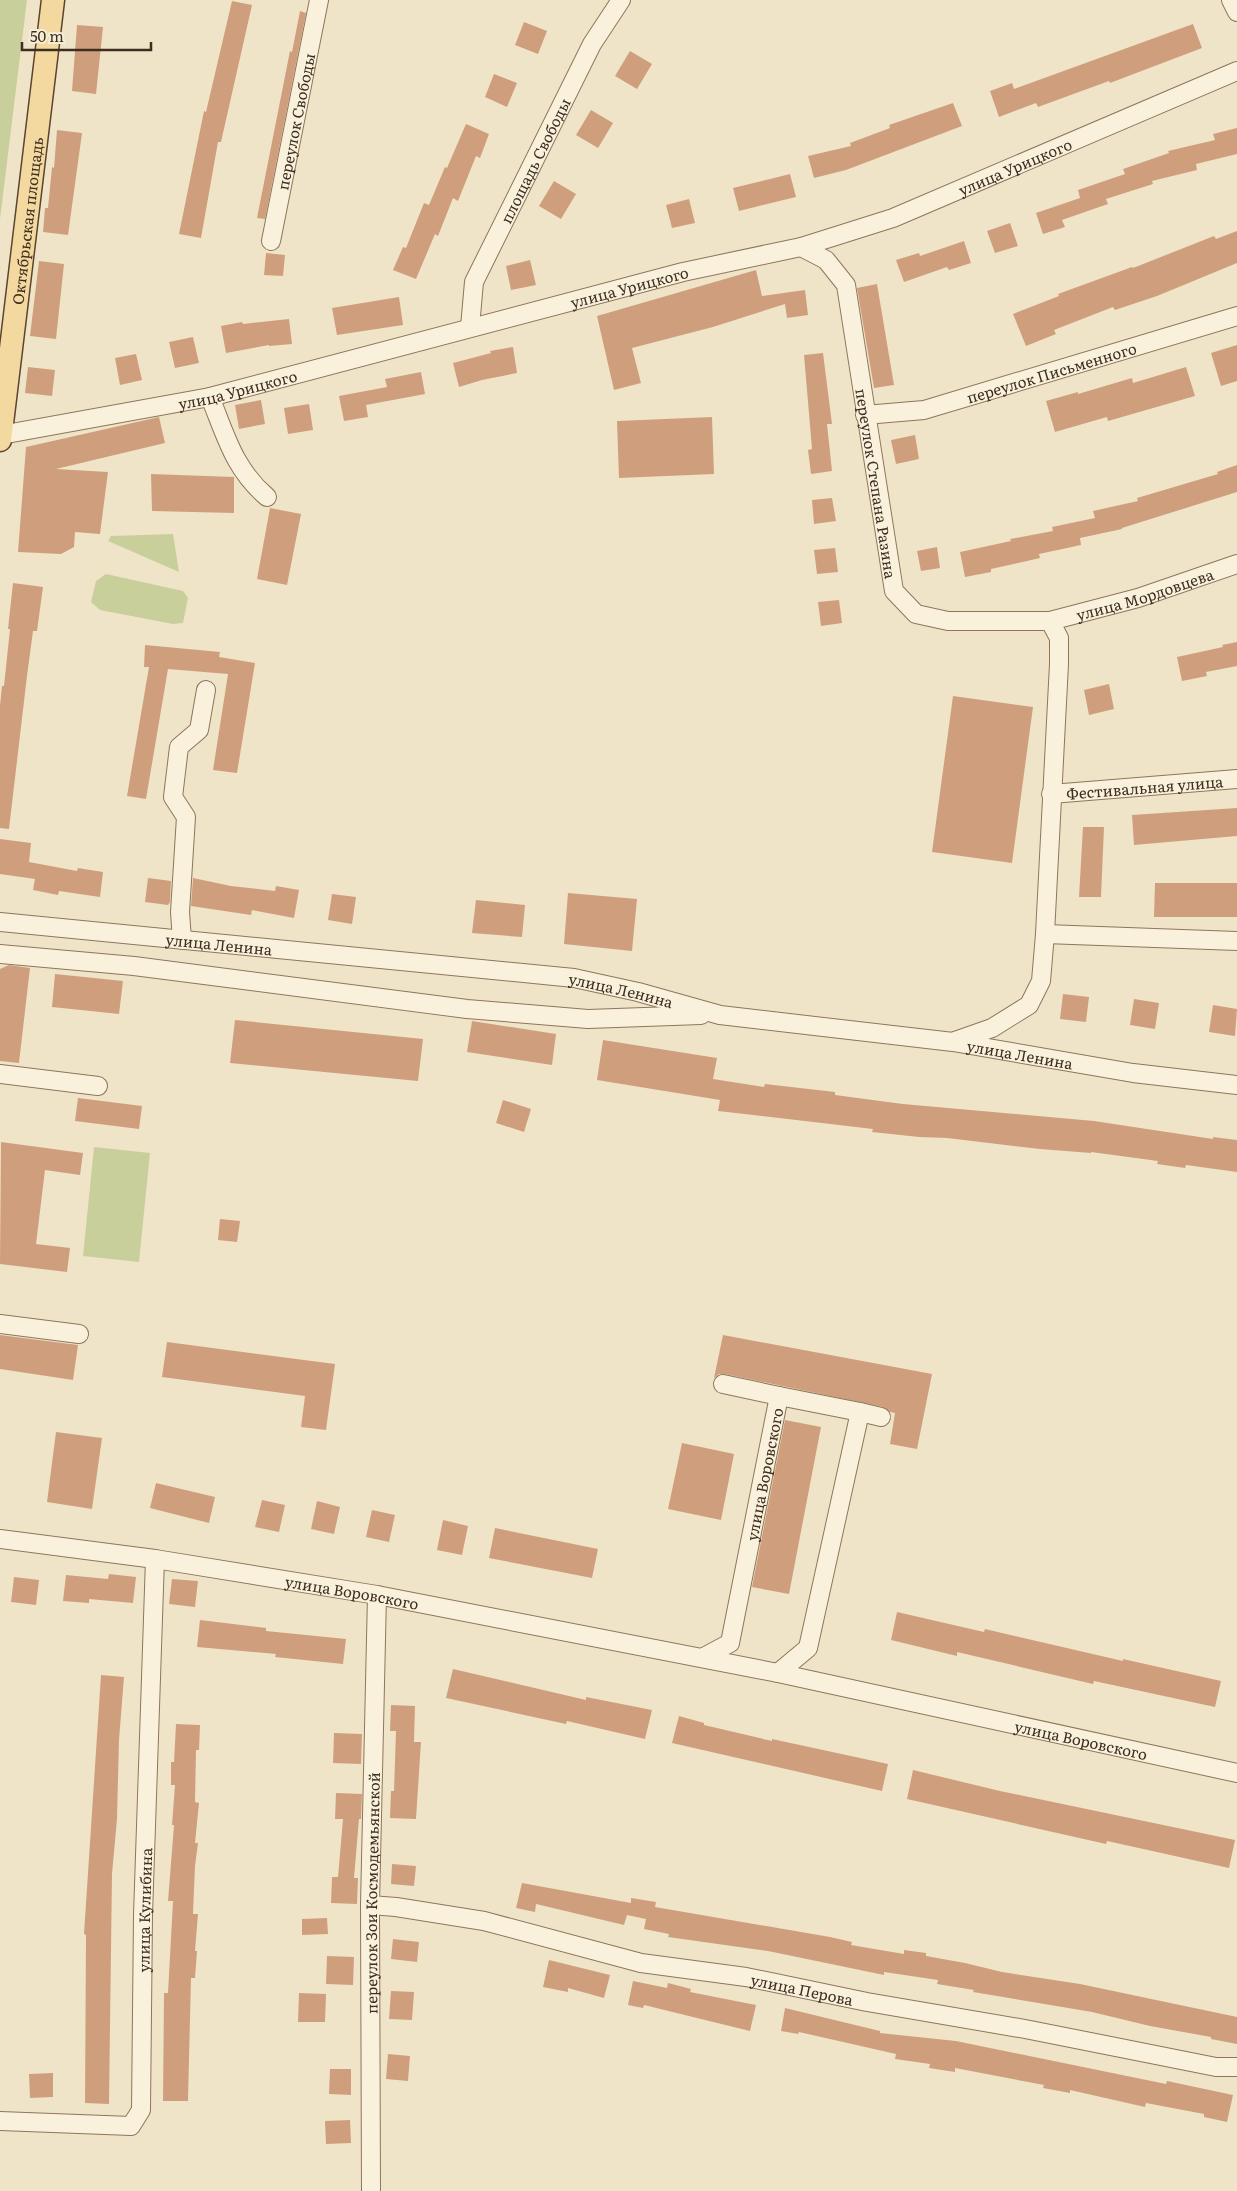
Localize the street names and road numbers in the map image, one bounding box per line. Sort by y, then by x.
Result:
street label: переулок Свободы [270,51,320,192]
street label: площадь Свободы [493,94,575,227]
street label: улица Урицкого [954,131,1075,201]
street label: Октябрьская площадь [5,136,48,306]
street label: улица Урицкого [567,260,691,313]
street label: переулок Письменного [963,335,1139,408]
street label: улица Урицкого [176,363,300,414]
street label: переулок Степана Разина [851,387,904,581]
street label: улица Мордовцева [1073,561,1217,625]
street label: Фестивальная улица [1065,769,1225,804]
street label: улица Ленина [165,927,274,960]
street label: улица Ленина [568,966,677,1013]
street label: улица Ленина [965,1033,1076,1074]
street label: улица Воровского [739,1405,788,1543]
street label: улица Воровского [284,1569,421,1614]
street label: улица Воровского [1013,1713,1150,1765]
street label: переулок Зои Космодемьянской [358,1772,385,2014]
street label: улица Кулибина [131,1846,157,1972]
street label: улица Перова [749,1967,856,2011]

